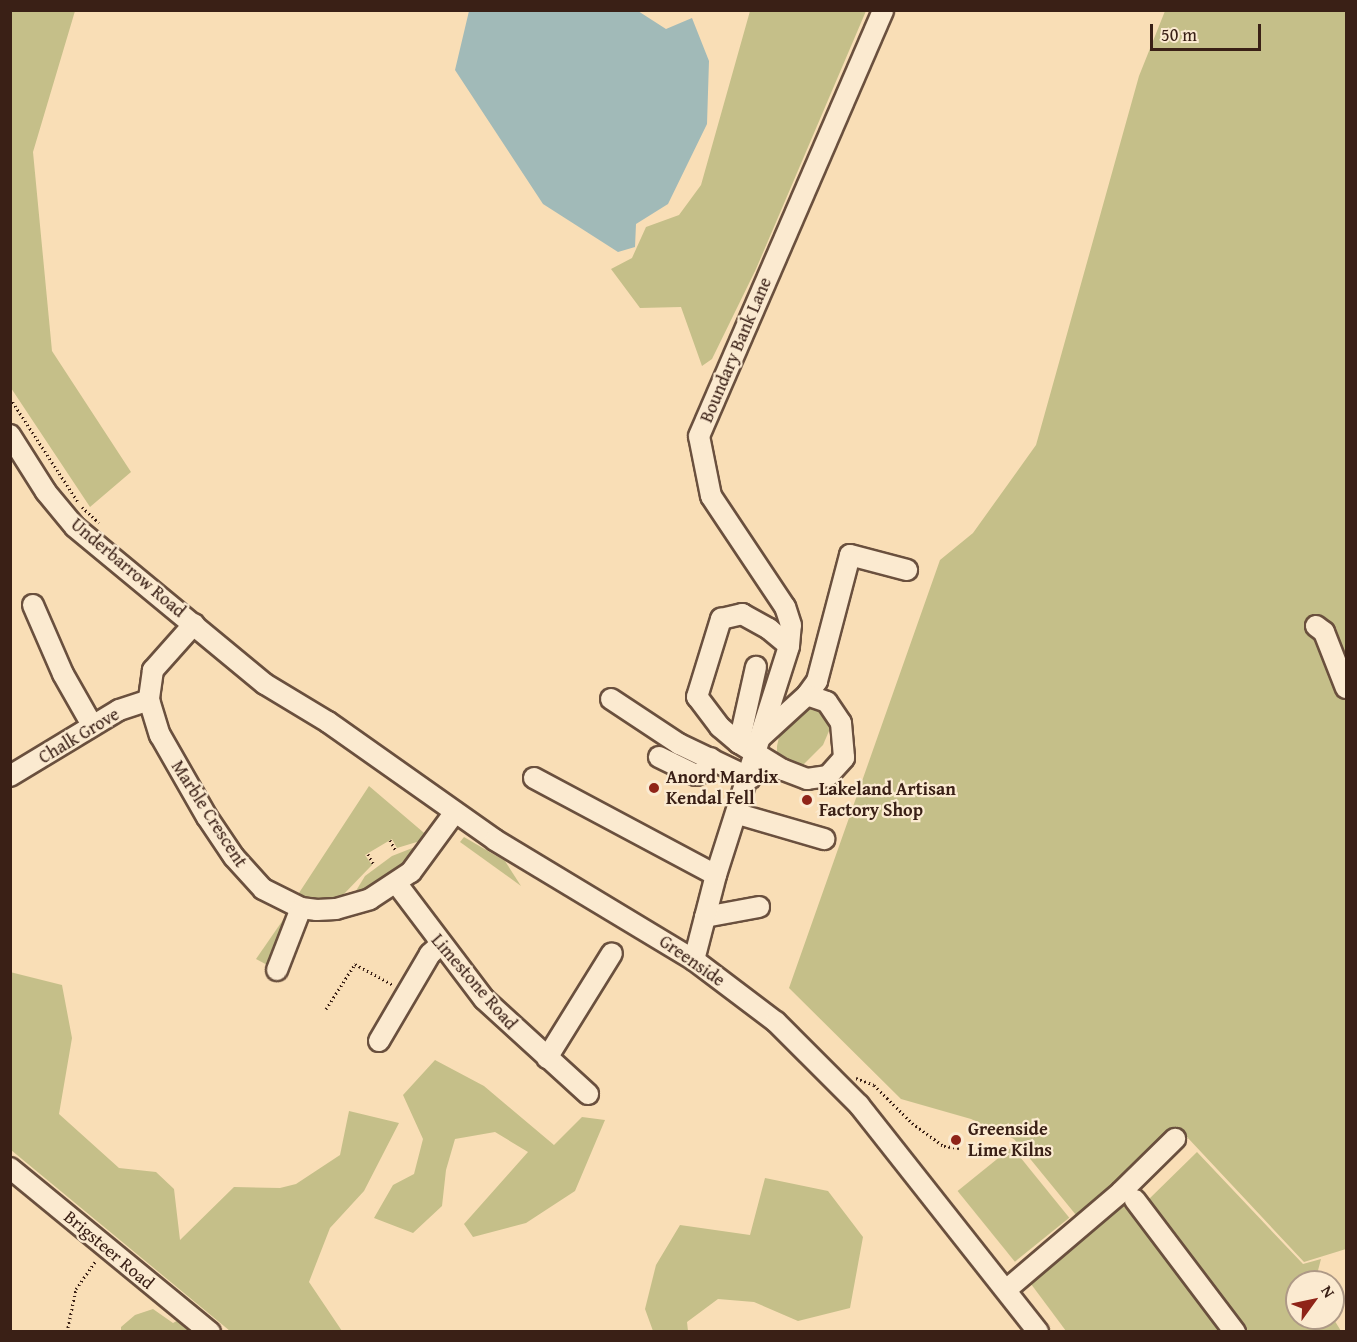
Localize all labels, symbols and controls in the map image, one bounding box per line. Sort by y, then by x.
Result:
scale bar [1153,12,1264,50]
text: 50 m [1161,21,1197,48]
street label: Boundary Bank Lane [696,274,776,426]
street label: Underbarrow Road [66,514,190,622]
street label: Chalk Grove [35,704,123,768]
street label: Marble Crescent [166,757,252,871]
place label: Anord Mardix Kendal Fell [666,767,778,810]
place label: Lakeland Artisan Factory Shop [819,779,956,822]
marker: Anord Mardix Kendal Fell [647,781,661,795]
marker: Lakeland Artisan Factory Shop [800,793,814,807]
street label: Limestone Road [427,930,521,1034]
street label: Greenside [655,931,729,991]
place label: Greenside Lime Kilns [968,1119,1052,1162]
marker: Greenside Lime Kilns [949,1133,963,1147]
street label: Brigsteer Road [60,1206,158,1294]
north arrow [1285,1270,1345,1330]
text: N [1315,1280,1341,1302]

